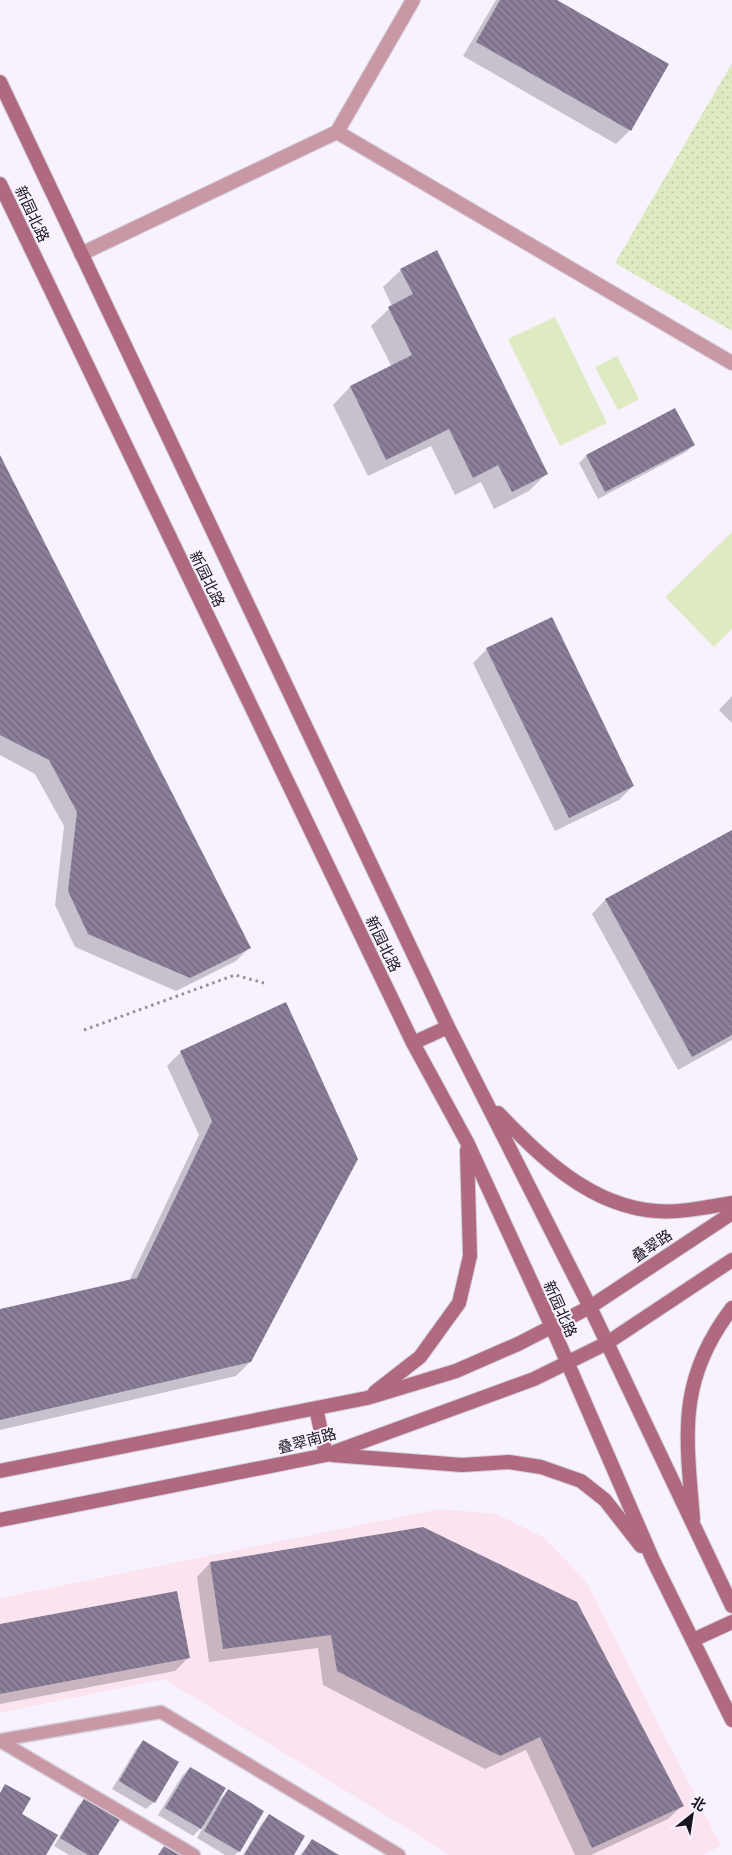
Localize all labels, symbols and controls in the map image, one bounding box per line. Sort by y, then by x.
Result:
street label: 新园北路 [10,183,54,245]
street label: 新园北路 [185,548,229,610]
street label: 新园北路 [361,913,405,975]
street label: 叠翠路 [628,1225,676,1267]
street label: 新园北路 [539,1278,581,1340]
street label: 叠翠南路 [275,1424,339,1458]
north arrow [667,1790,717,1840]
text: 北 [688,1792,709,1815]

